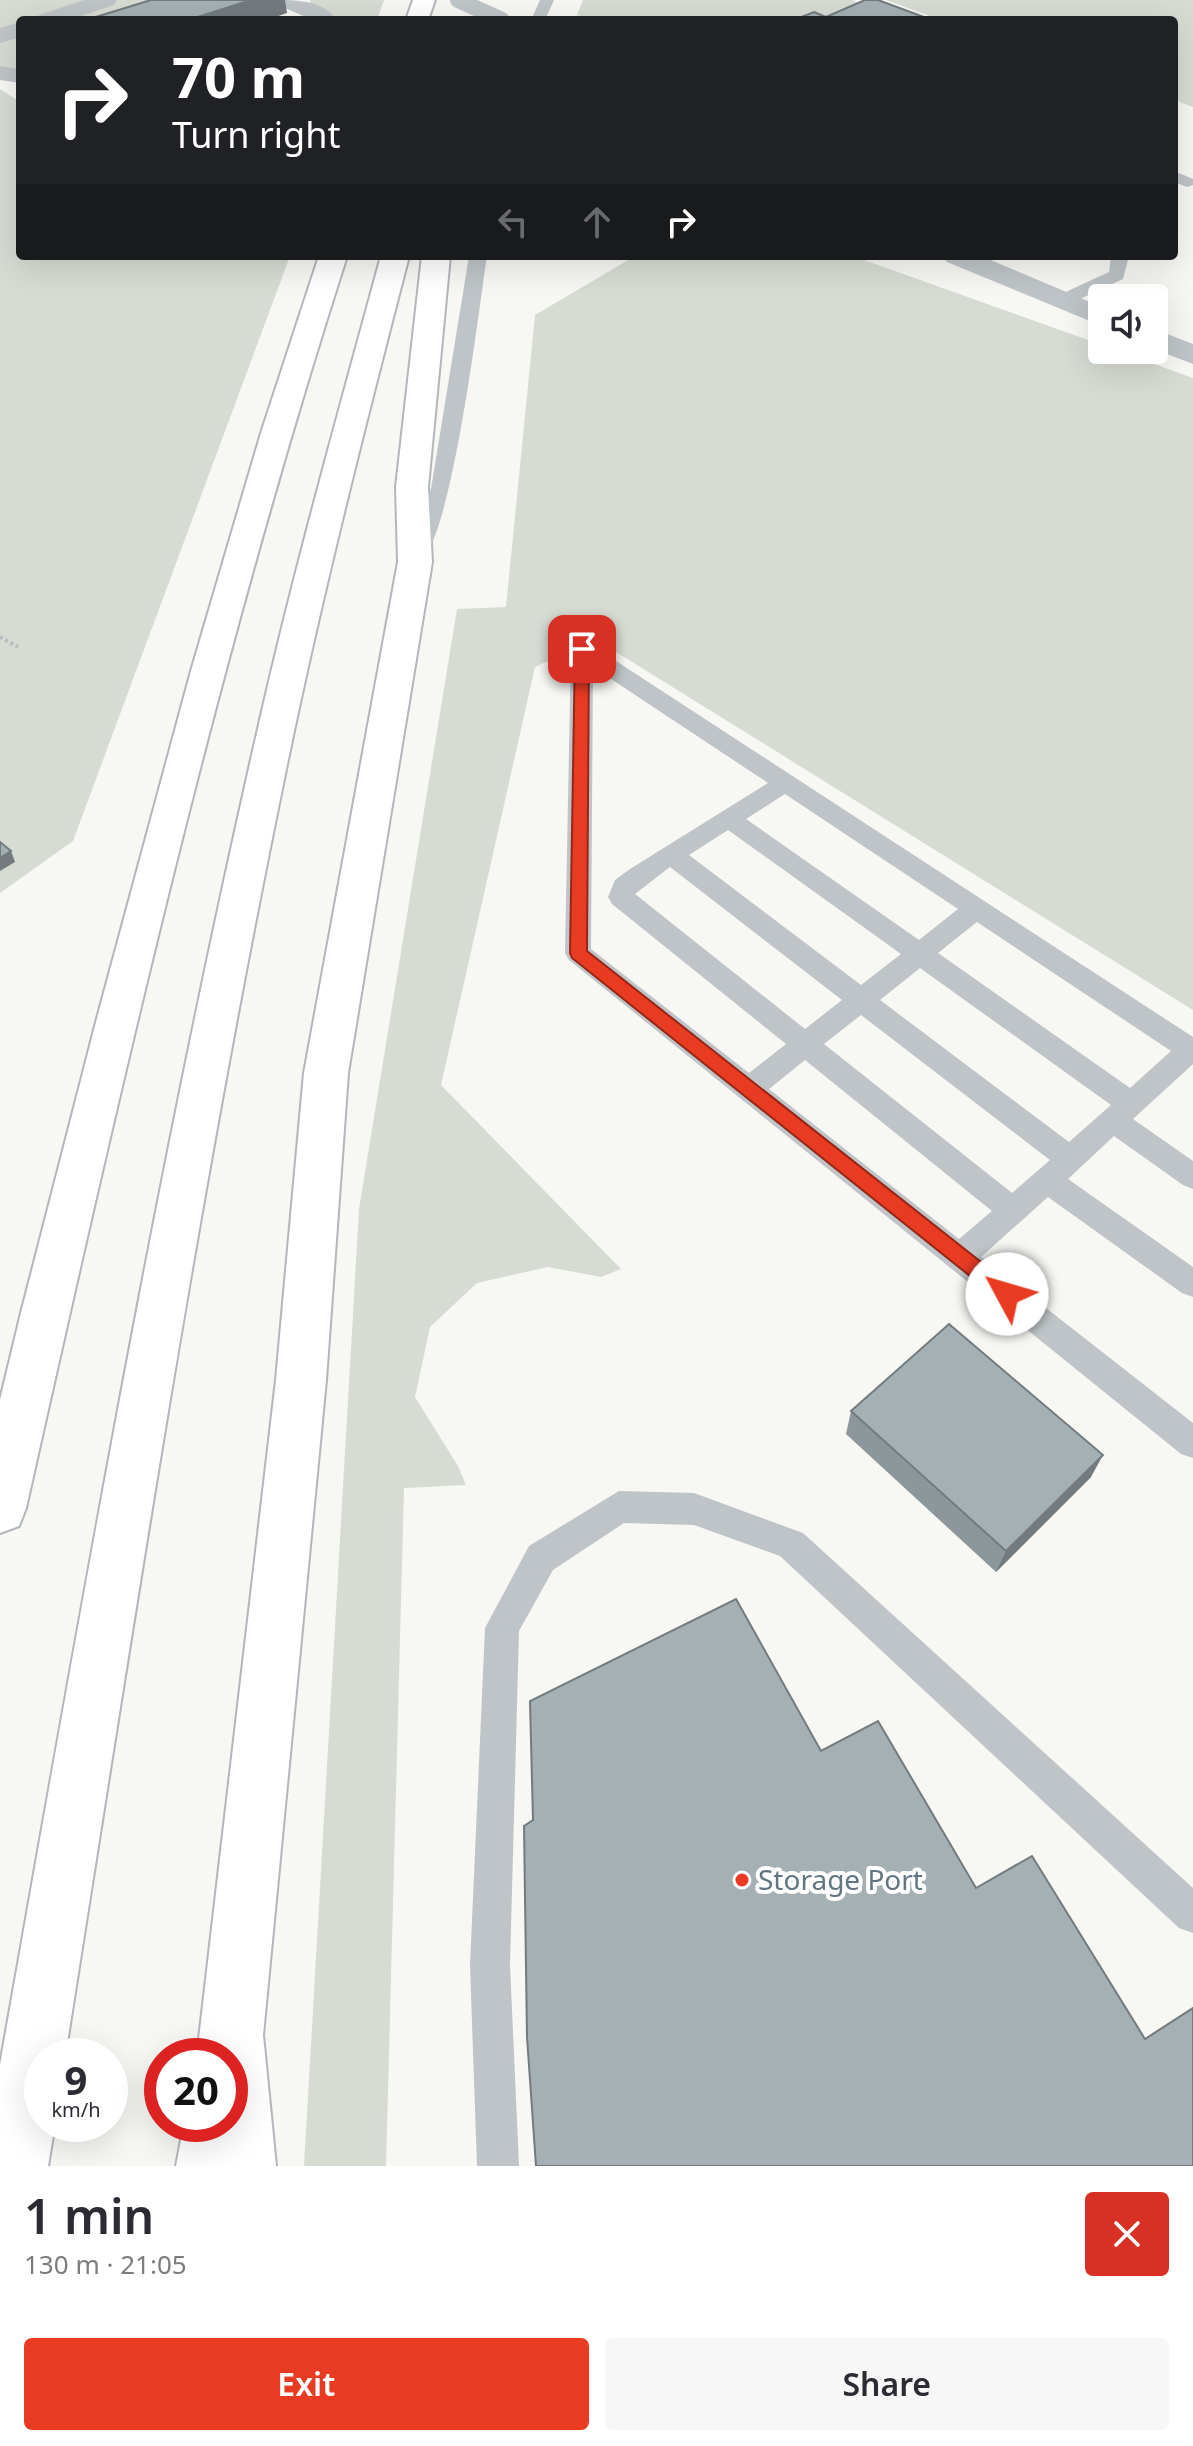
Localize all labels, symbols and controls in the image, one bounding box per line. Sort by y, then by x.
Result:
text: 70 m [172,38,305,114]
icon: right [40,48,144,152]
text: Turn right [172,110,340,159]
icon: left [491,200,535,244]
icon: ahead [575,200,619,244]
icon: right [659,200,703,244]
map controls [1088,284,1168,364]
button: sound [1088,284,1168,364]
pin [548,615,616,683]
icon: arrive [560,627,604,671]
position arrow [965,1252,1049,1336]
place label: Storage Port [758,1860,923,1898]
marker: Storage Port [733,1871,751,1889]
speed limit sign: 20 [144,2038,248,2142]
text: 9 [65,2052,87,2107]
text: km/h [51,2096,101,2123]
text: 1 min [24,2183,154,2248]
button: close [1085,2192,1169,2276]
text: 130 m · 21:05 [24,2246,187,2282]
button: Exit [24,2338,589,2430]
button: Share [605,2338,1169,2430]

